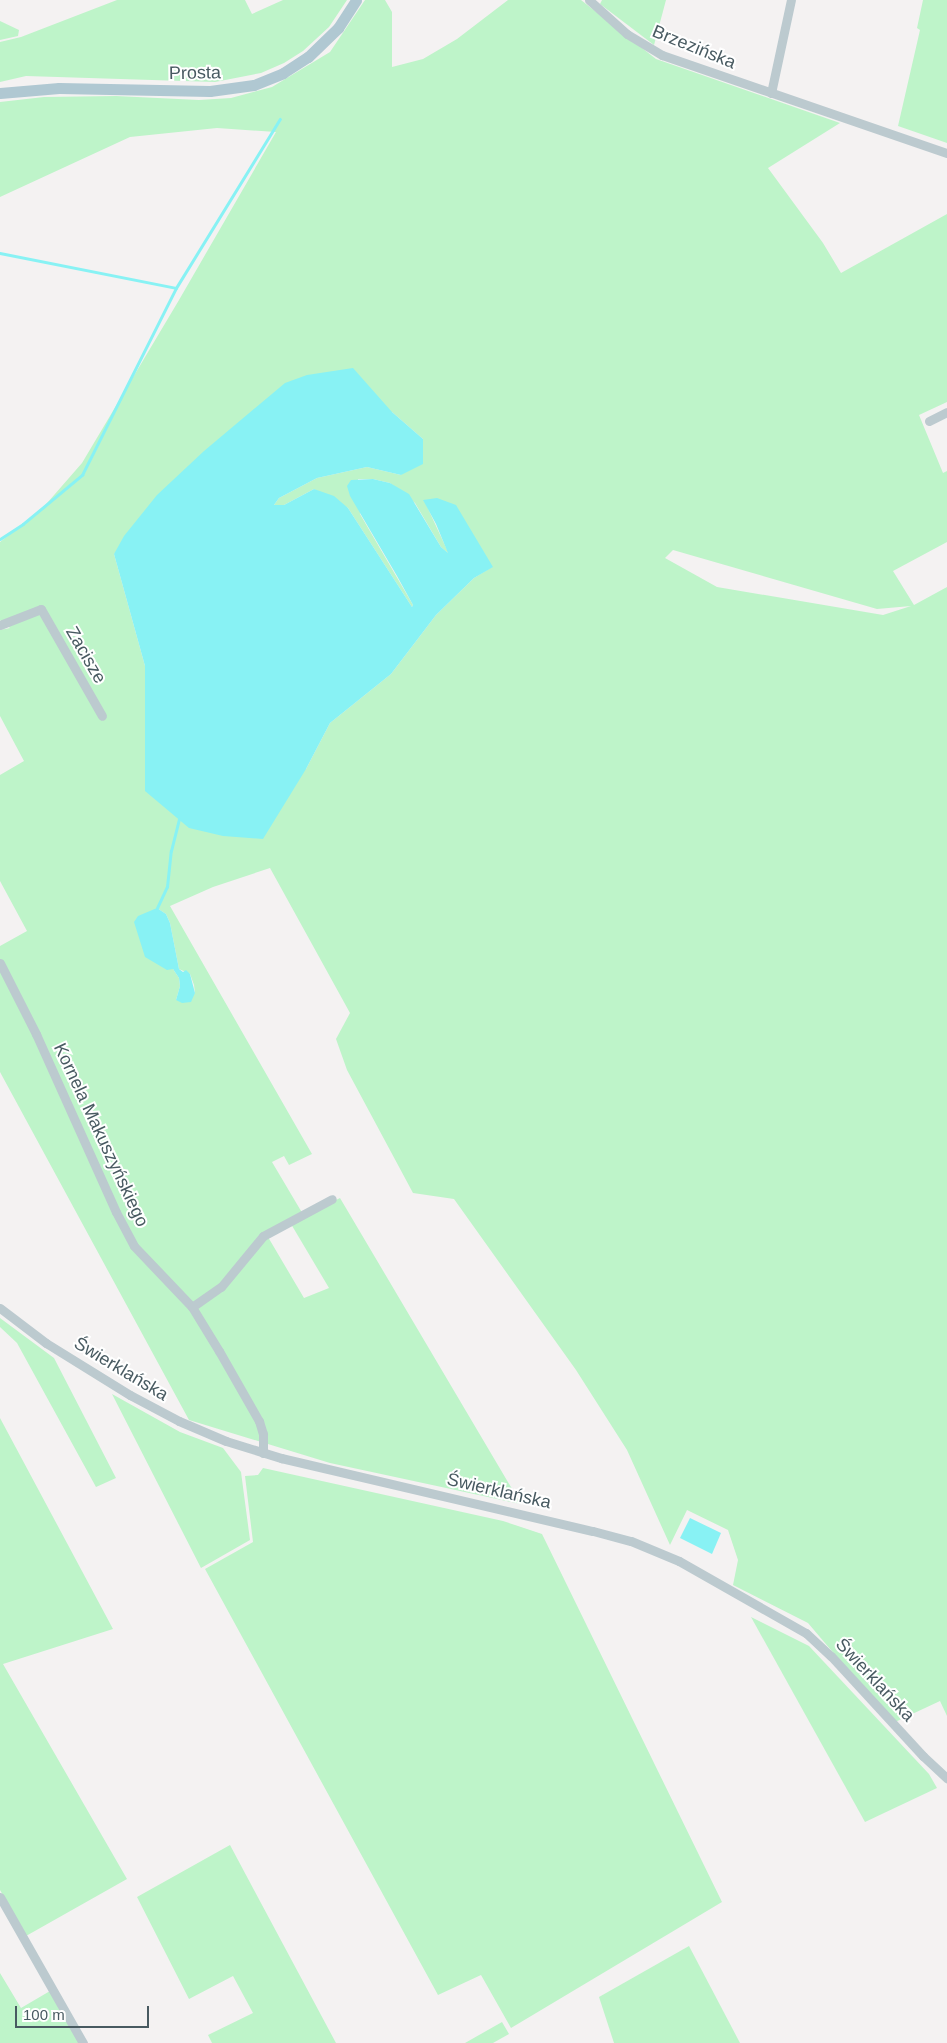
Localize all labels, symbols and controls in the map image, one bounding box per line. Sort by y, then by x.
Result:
street label: Brzezińska [649,20,739,74]
street label: Prosta [169,62,221,84]
street label: Zacisze [61,623,111,687]
street label: Kornela Makuszyńskiego [49,1040,153,1230]
street label: Świerklańska [70,1332,172,1406]
street label: Świerklańska [445,1469,553,1513]
street label: Świerklańska [831,1634,919,1726]
scale bar [18,1996,151,2028]
text: 100 m [23,2006,65,2023]

